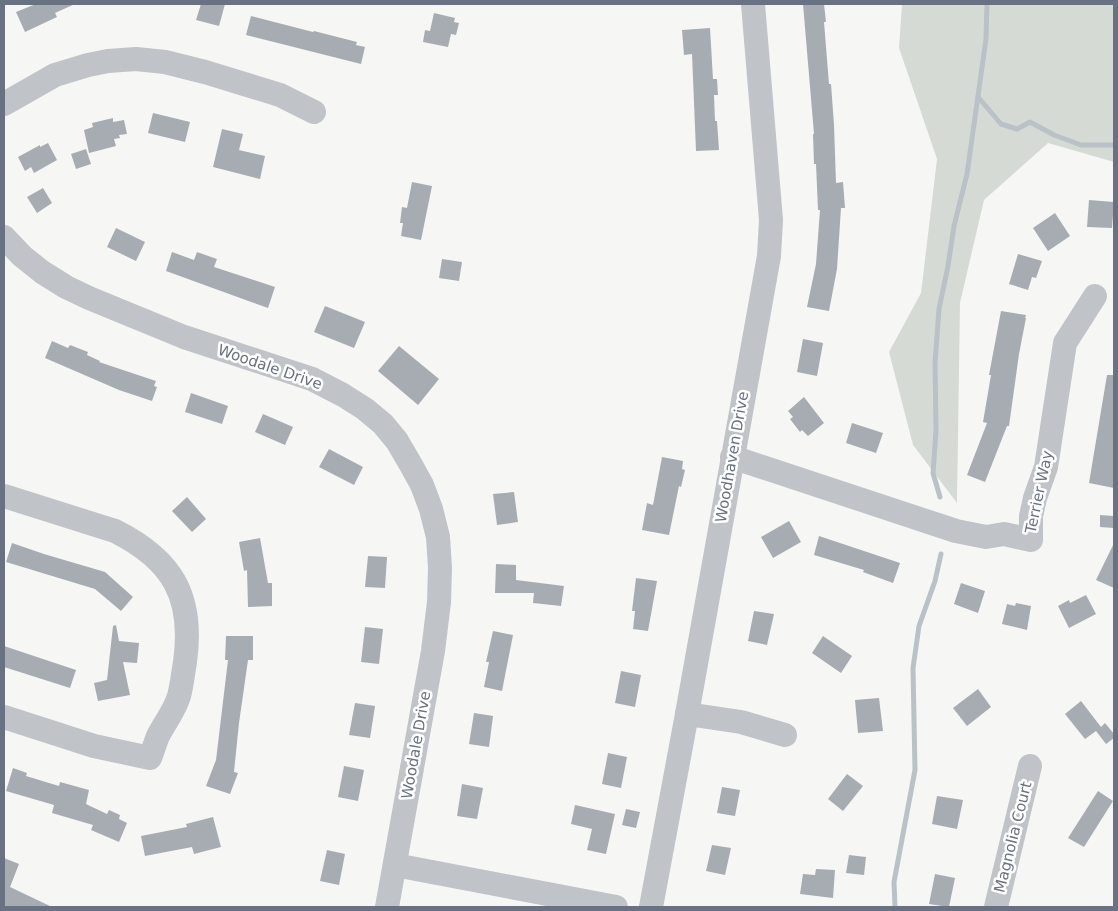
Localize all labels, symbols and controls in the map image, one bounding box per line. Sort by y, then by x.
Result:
street label: Woodale Drive [215,341,325,393]
street label: Woodhaven Drive [712,390,752,524]
street label: Terrier Way [1021,449,1057,536]
street label: Woodale Drive [398,690,434,800]
street label: Magnolia Court [990,779,1036,894]

